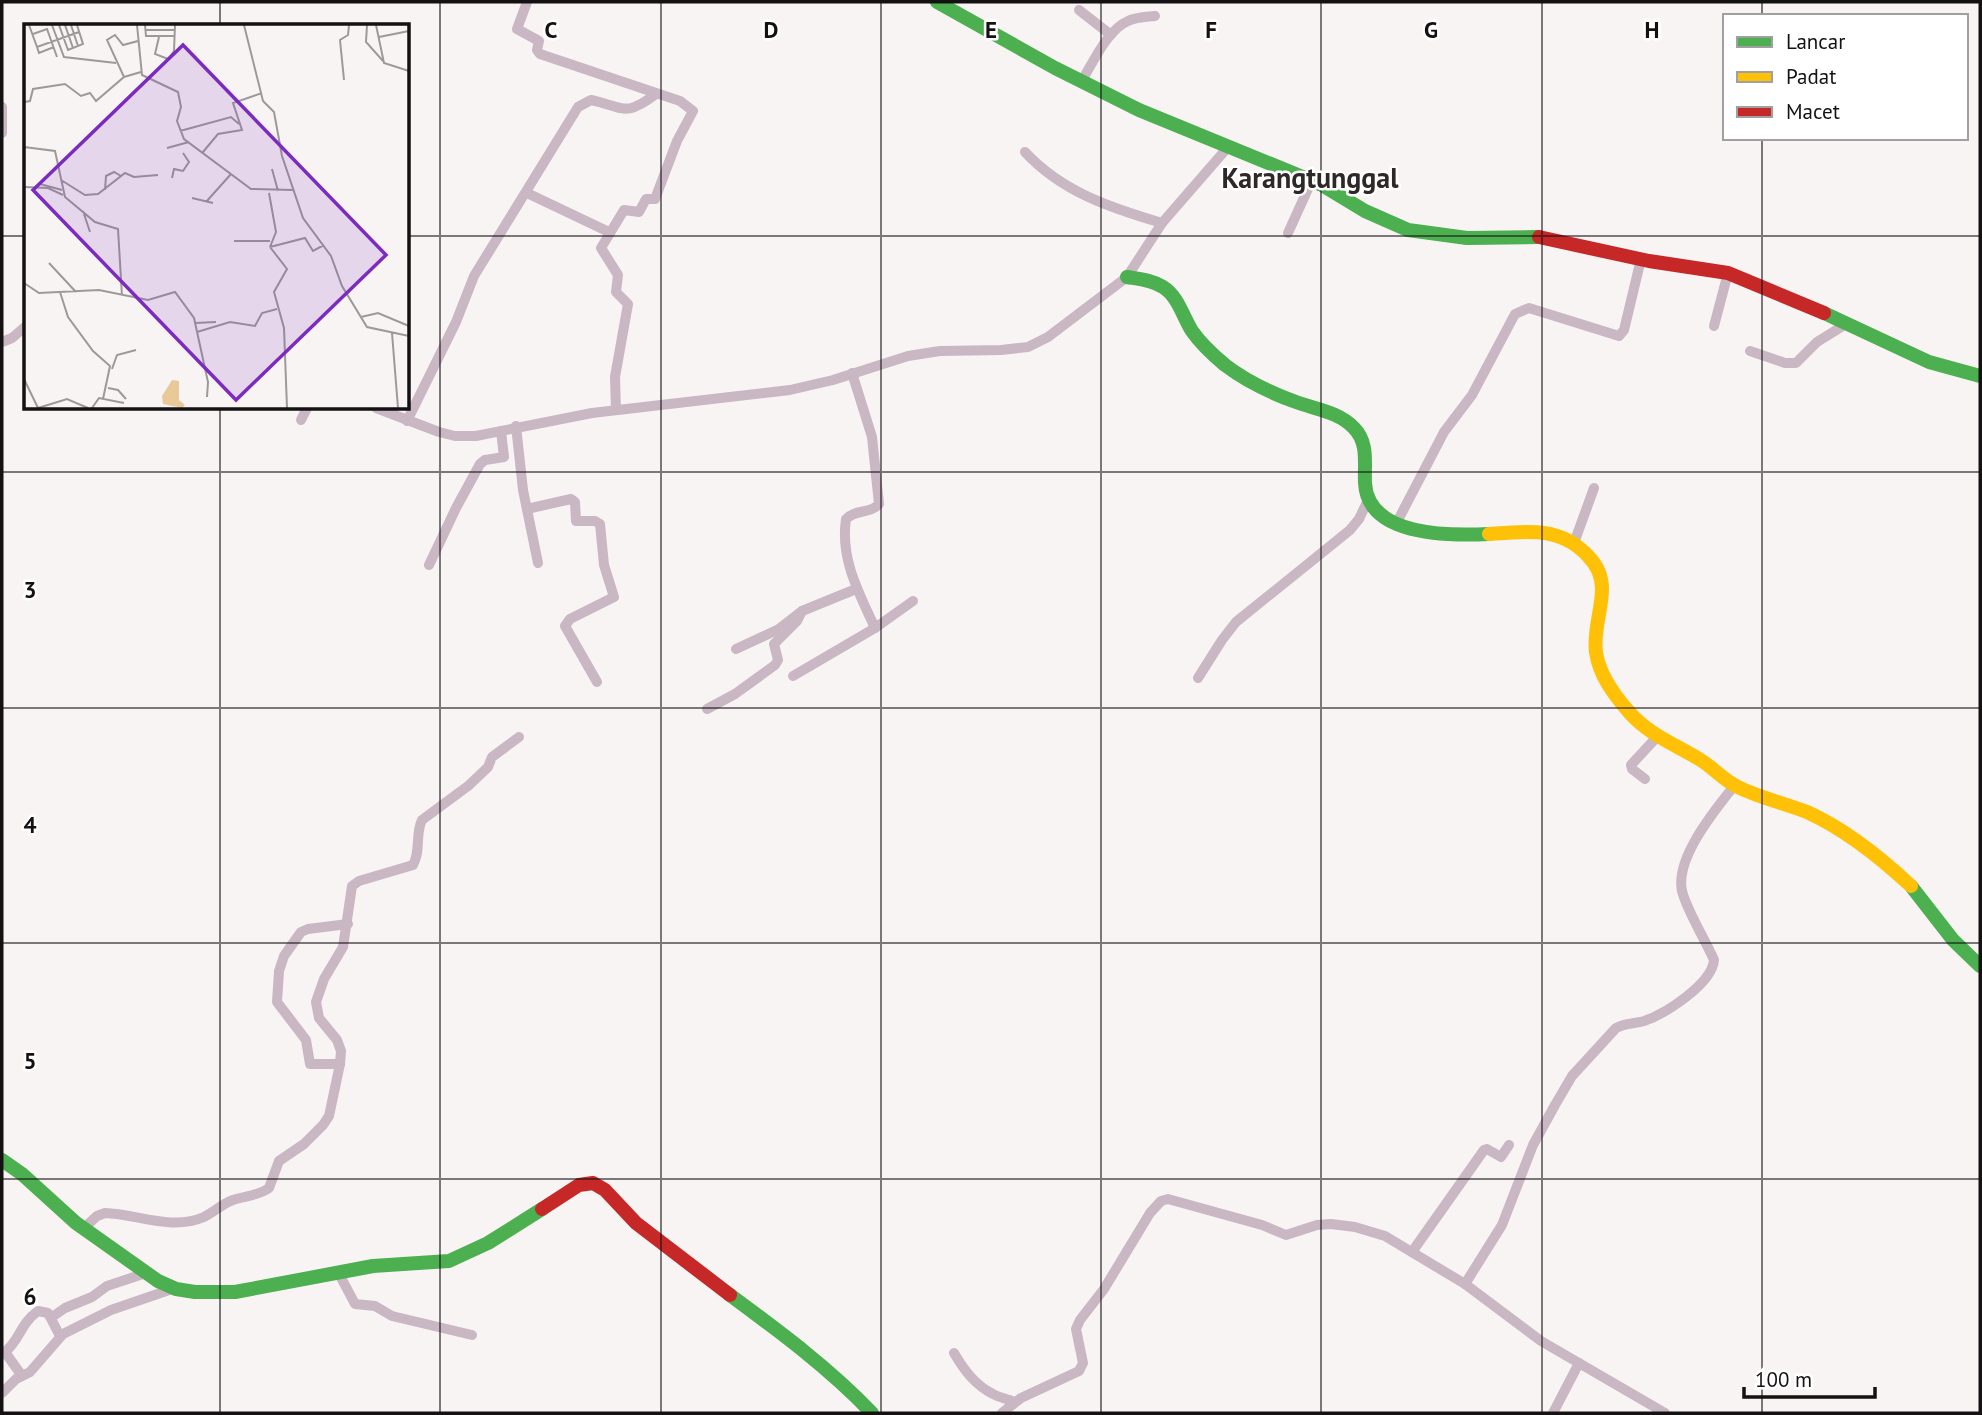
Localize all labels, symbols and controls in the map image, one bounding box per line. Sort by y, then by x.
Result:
legend [1723,14,1968,140]
text: C [545,15,558,44]
text: D [764,15,778,44]
text: E [985,15,997,44]
text: F [1205,15,1217,44]
text: G [1424,15,1438,44]
text: H [1645,15,1659,44]
inset map [24,24,410,410]
text: Lancar [1786,28,1845,55]
text: Padat [1786,63,1836,90]
text: Macet [1786,98,1840,125]
district label: Karangtunggal [1222,159,1399,196]
text: 3 [23,575,37,604]
text: 4 [23,810,37,839]
text: 5 [23,1046,37,1075]
text: 6 [23,1282,37,1311]
scale bar [1744,1356,1875,1400]
text: 100 m [1755,1366,1812,1393]

